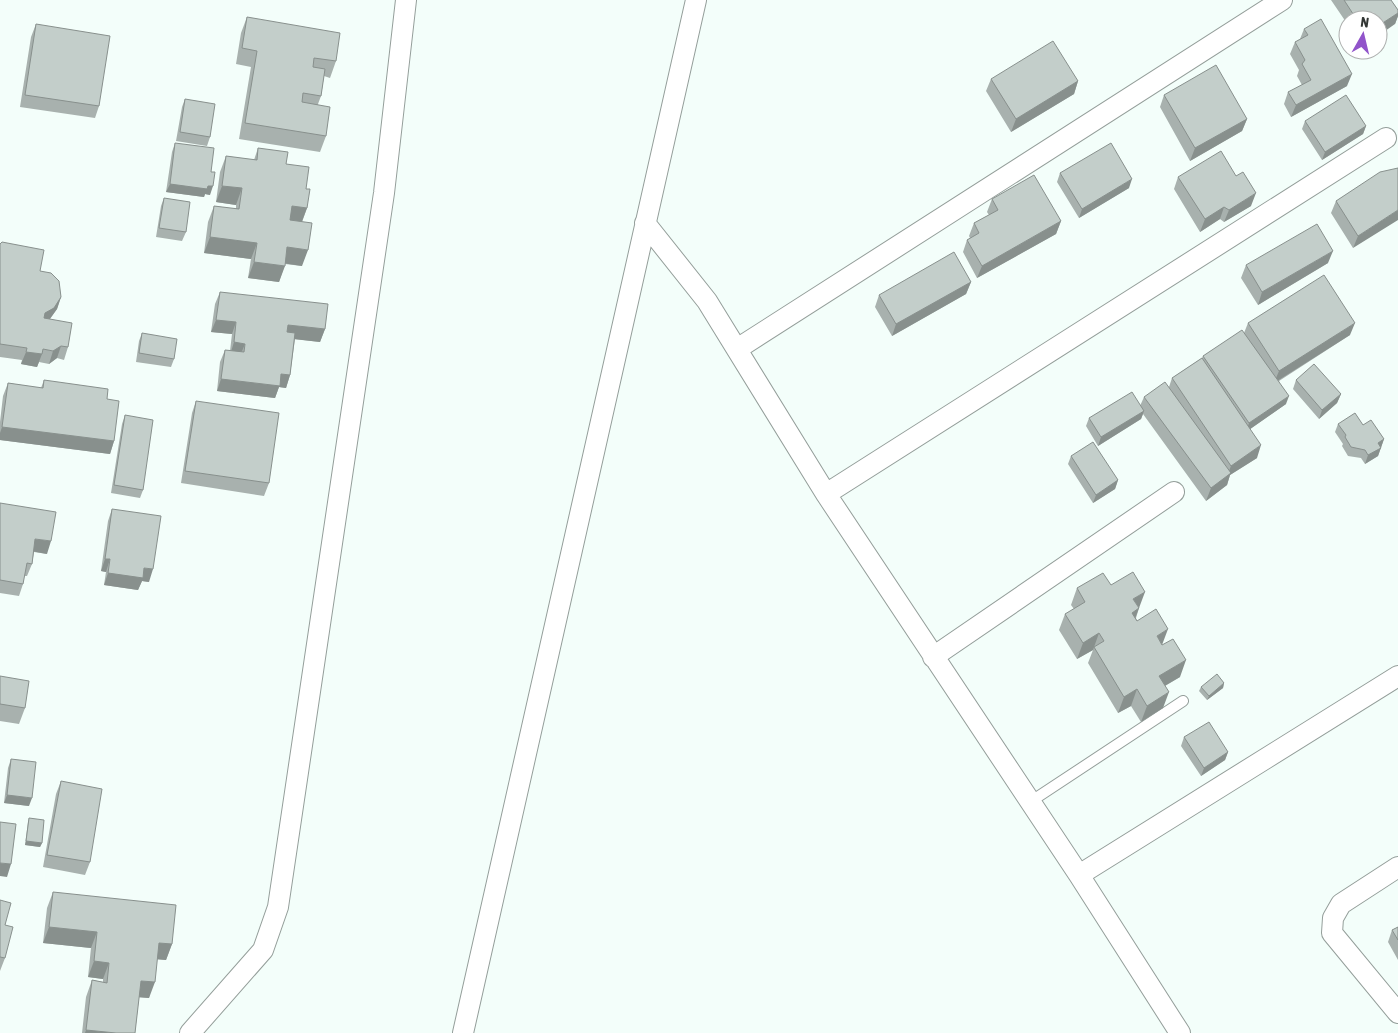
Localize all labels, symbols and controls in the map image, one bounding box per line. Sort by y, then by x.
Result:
north arrow [1338,10,1388,60]
text: N [1360,14,1370,31]

